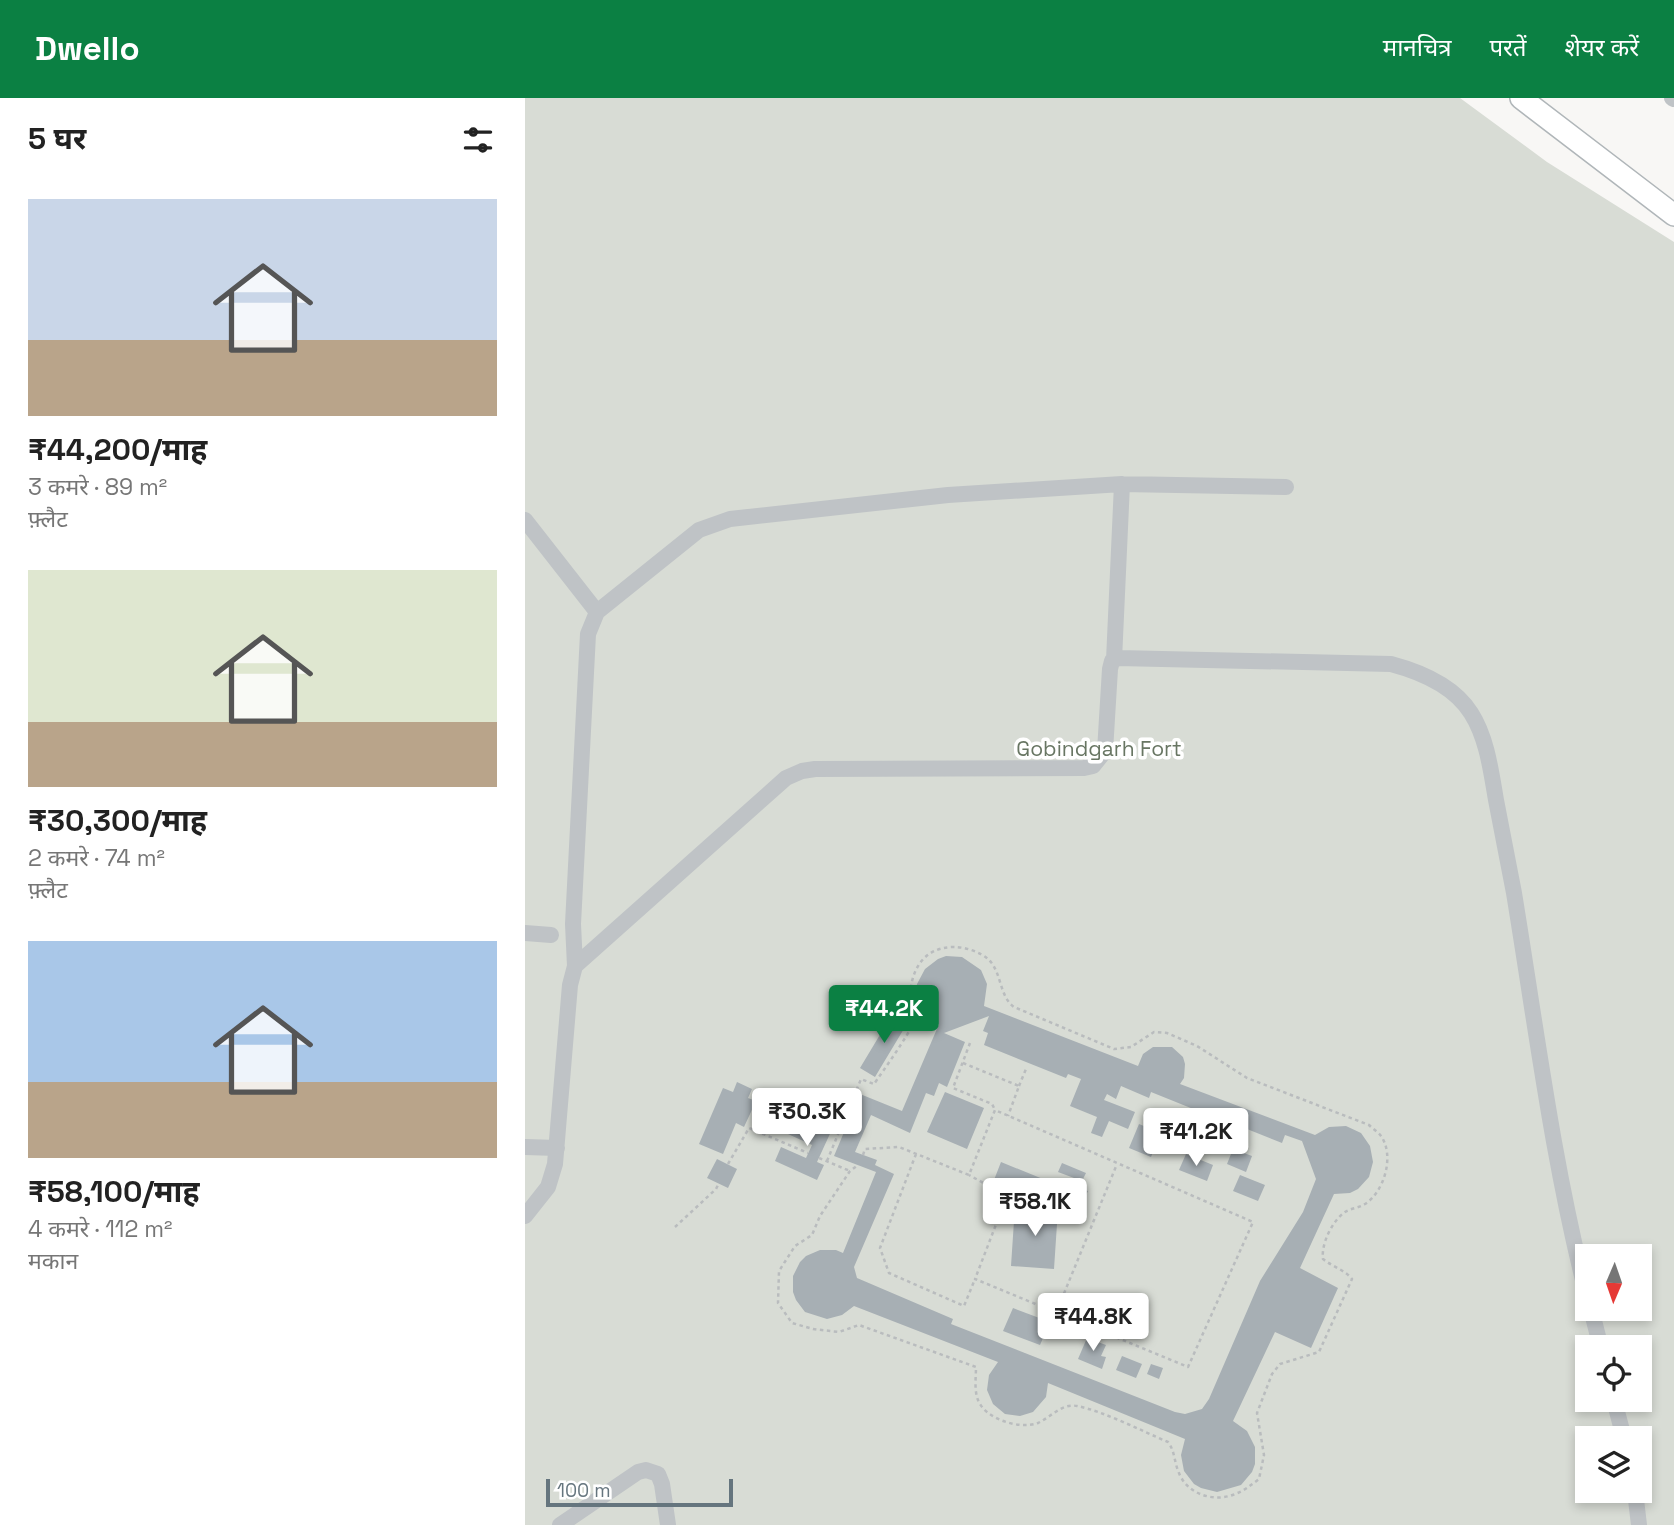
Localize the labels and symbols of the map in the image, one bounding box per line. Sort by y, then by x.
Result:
park label: Gobindgarh Fort [1016,735,1182,762]
pin: ₹44.2K [827,986,941,1045]
pin: ₹30.3K [750,1088,864,1148]
pin: ₹41.2K [1139,1108,1253,1168]
pin: ₹58.1K [978,1178,1092,1238]
north arrow [1575,1244,1652,1321]
pin: ₹44.8K [1036,1294,1150,1353]
scale bar [546,1476,733,1508]

